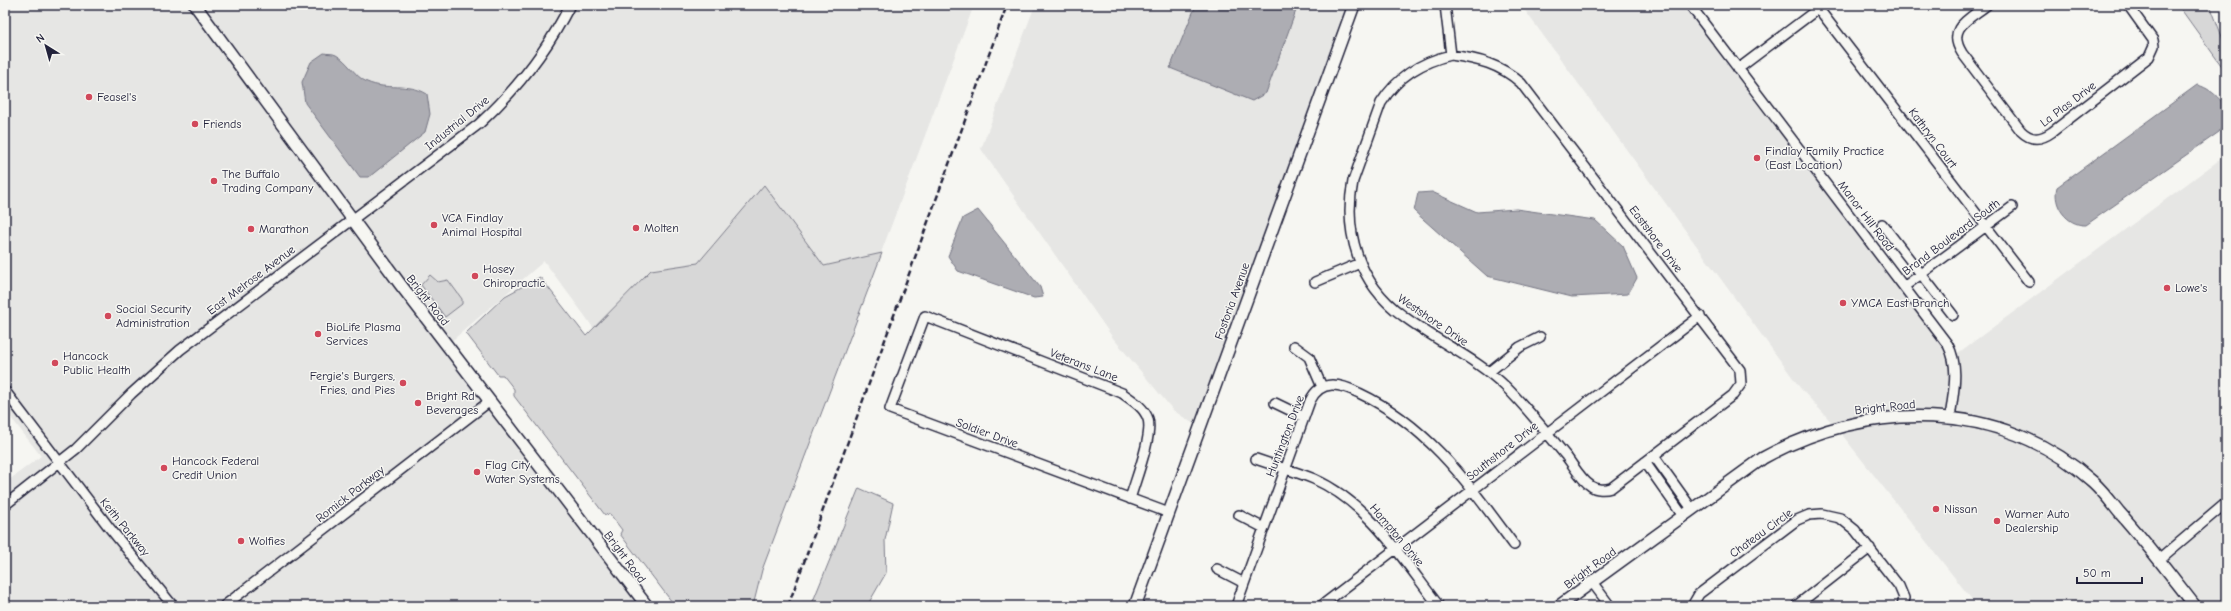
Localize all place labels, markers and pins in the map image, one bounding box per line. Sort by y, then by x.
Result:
place label: Feasel's [97,90,136,104]
marker: Feasel's [84,92,94,102]
place label: Friends [203,117,241,131]
marker: Friends [190,119,200,129]
place label: Findlay Family Practice (East Location) [1765,144,1884,172]
marker: Findlay Family Practice (East Location) [1752,153,1762,163]
place label: The Buffalo Trading Company [222,167,314,195]
marker: The Buffalo Trading Company [209,176,219,186]
place label: VCA Findlay Animal Hospital [442,211,522,239]
marker: VCA Findlay Animal Hospital [429,220,439,230]
place label: Molten [644,221,679,235]
place label: Marathon [259,222,309,236]
marker: Molten [631,223,641,233]
marker: Marathon [246,224,256,234]
place label: Hosey Chiropractic [483,262,545,290]
marker: Hosey Chiropractic [470,271,480,281]
place label: Lowe's [2175,281,2207,295]
marker: Lowe's [2162,283,2172,293]
place label: YMCA East Branch [1851,296,1949,310]
marker: YMCA East Branch [1838,298,1848,308]
place label: Social Security Administration [116,302,192,330]
marker: Social Security Administration [103,311,113,321]
place label: BioLife Plasma Services [326,320,401,348]
marker: BioLife Plasma Services [313,329,323,339]
place label: Hancock Public Health [63,349,131,377]
marker: Hancock Public Health [50,358,60,368]
place label: Fergie's Burgers, Fries, and Pies [310,369,395,397]
marker: Fergie's Burgers, Fries, and Pies [398,378,408,388]
place label: Bright Rd Beverages [426,389,478,417]
marker: Bright Rd Beverages [413,398,423,408]
place label: Hancock Federal Credit Union [172,454,259,482]
place label: Flag City Water Systems [485,458,560,486]
marker: Hancock Federal Credit Union [159,463,169,473]
marker: Flag City Water Systems [472,467,482,477]
place label: Nissan [1944,502,1977,516]
marker: Nissan [1931,504,1941,514]
place label: Warner Auto Dealership [2005,507,2070,535]
marker: Warner Auto Dealership [1992,516,2002,526]
place label: Wolfies [249,534,285,548]
marker: Wolfies [236,536,246,546]

